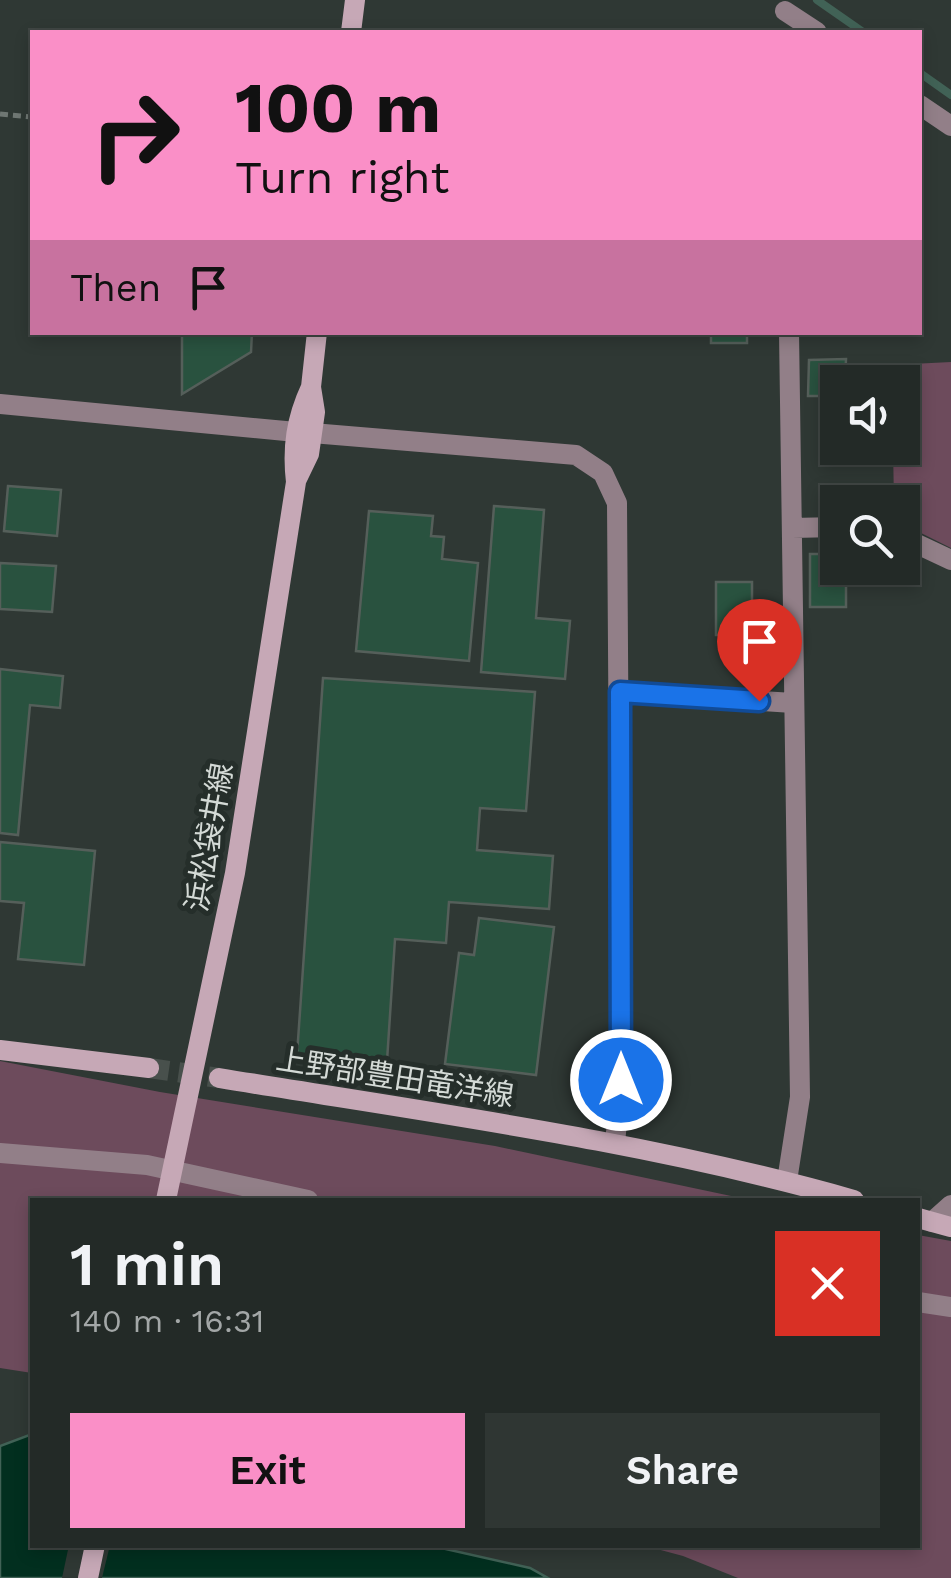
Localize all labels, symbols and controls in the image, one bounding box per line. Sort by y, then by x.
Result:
text: 100 m [235,67,441,149]
icon: right [70,70,200,200]
text: Turn right [235,151,449,204]
icon: arrive [181,260,236,315]
text: Then [70,266,161,310]
map controls [820,365,920,585]
button: sound [820,365,920,465]
button: search [820,485,920,585]
pin [717,599,802,702]
icon: arrive [732,614,787,669]
street label: 浜松袋井線 [179,760,239,914]
position arrow [569,1028,673,1132]
street label: 上野部豊田竜洋線 [274,1041,516,1113]
text: 1 min [70,1229,224,1300]
button: close [775,1231,880,1336]
text: 140 m · 16:31 [70,1302,264,1340]
button: Exit [70,1413,465,1528]
button: Share [485,1413,880,1528]

